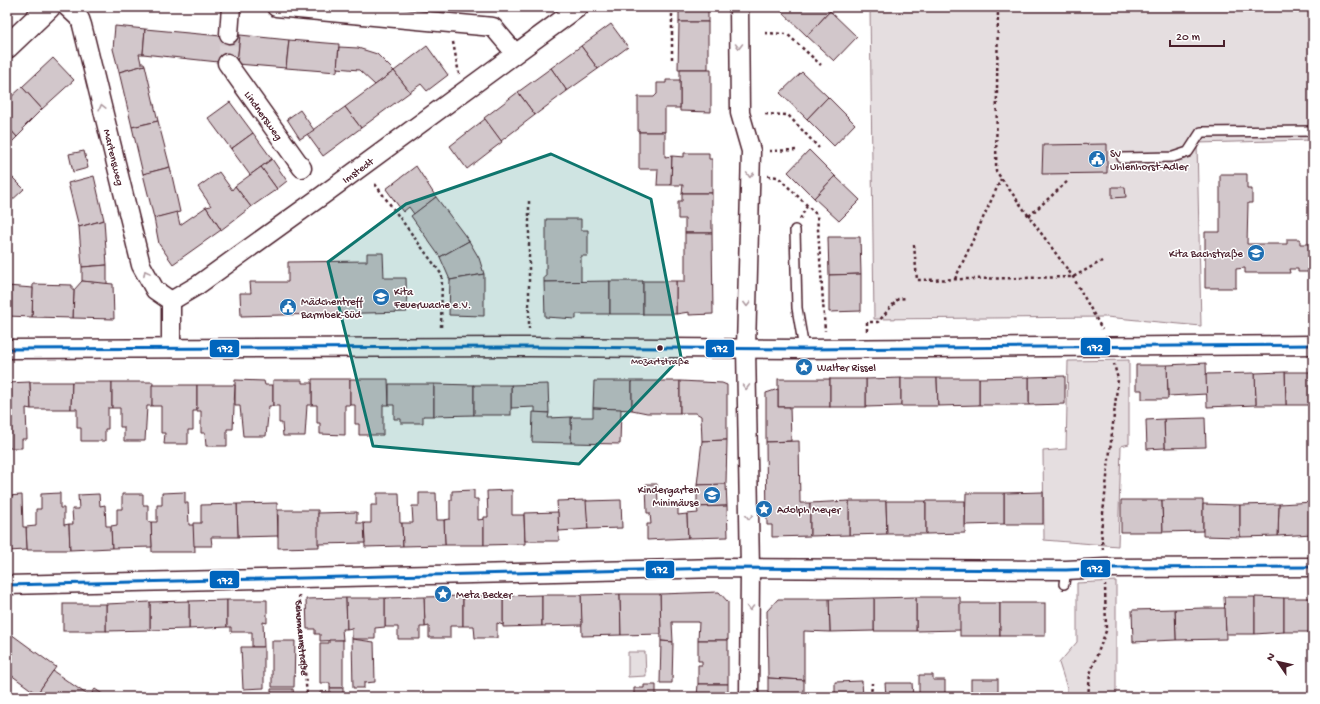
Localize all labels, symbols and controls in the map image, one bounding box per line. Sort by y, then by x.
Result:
scale bar [1170,22,1224,48]
text: 20 m [1176,31,1201,45]
one-way arrow [735,43,743,49]
street label: Lindnersweg [241,89,284,143]
one-way arrow [99,104,107,110]
street label: Martensweg [100,128,125,187]
public building icon: SV Uhlenhorst-Adler [1087,149,1107,169]
place label: SV Uhlenhorst-Adler [1110,149,1189,174]
street label: Imstedt [341,155,378,187]
one-way arrow [746,172,754,178]
school or university icon: Kita Bachstraße [1246,243,1266,263]
place label: Kita Bachstraße [1169,249,1243,261]
one-way arrow [143,270,150,278]
school or university icon: Kita Feuerwache e.V. [371,287,391,307]
place label: Kita Feuerwache e.V. [393,287,471,312]
place label: Mädchentreff Barmbek-Süd [300,296,364,322]
public building icon: Mädchentreff Barmbek-Süd [278,297,298,317]
one-way arrow [742,301,751,307]
line badge: 172 [1080,337,1111,356]
line badge: 172 [209,339,240,358]
line badge: 172 [705,339,735,358]
marker: Mozartstraße [655,343,665,353]
text: 172 [1086,343,1103,355]
text: 172 [216,344,233,356]
text: 172 [711,344,728,356]
place label: Mozartstraße [631,356,690,368]
place icon: Walter Rissel [794,357,814,377]
place label: Walter Rissel [817,363,876,375]
one-way arrow [742,384,750,390]
place label: Kindergarten Minimäuse [638,485,700,510]
school or university icon: Kindergarten Minimäuse [702,485,722,505]
place icon: Adolph Meyer [754,499,774,519]
place label: Adolph Meyer [777,505,841,517]
one-way arrow [745,514,753,520]
line badge: 172 [1080,559,1111,578]
line badge: 172 [645,560,675,579]
text: 172 [1086,564,1103,576]
text: 172 [651,565,668,577]
line badge: 172 [209,570,240,589]
text: 172 [216,576,233,588]
place icon: Meta Becker [433,584,453,604]
place label: Meta Becker [456,590,513,602]
street label: Schumannstraße [291,600,309,676]
one-way arrow [746,605,754,611]
north arrow [1258,642,1298,682]
text: N [1264,651,1278,664]

